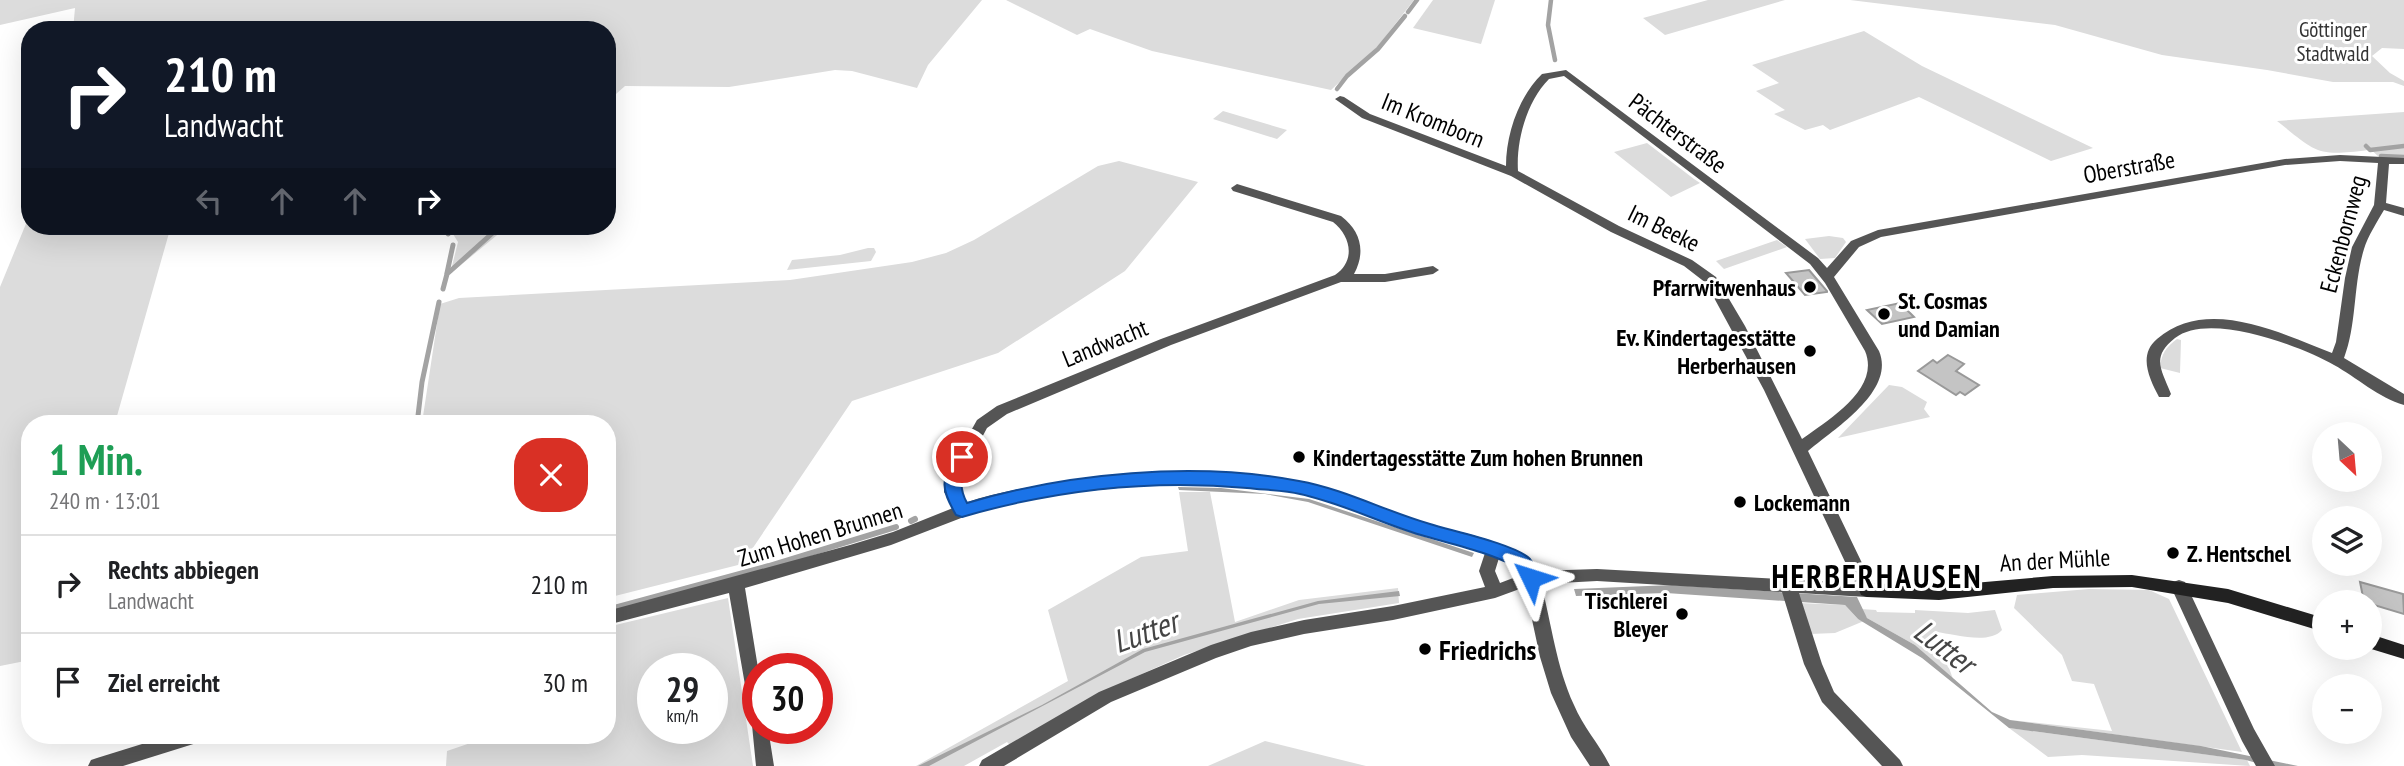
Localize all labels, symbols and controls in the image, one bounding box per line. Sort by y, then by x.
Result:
park label: Göttinger Stadtwald [2297,16,2369,67]
text: 210 m [164,42,277,106]
icon: right [49,49,140,140]
street label: Im Kromborn [1377,85,1489,155]
street label: Pächterstraße [1623,86,1733,180]
text: Landwacht [164,104,284,146]
street label: Oberstraße [2081,144,2177,190]
street label: Eckenbornweg [2312,172,2374,296]
icon: left [190,182,228,220]
icon: ahead [263,182,301,220]
icon: ahead [336,182,374,220]
icon: right [409,182,447,220]
street label: Im Beeke [1623,197,1705,259]
place label: Pfarrwitwenhaus [1653,272,1796,303]
marker: Pfarrwitwenhaus [1802,279,1818,295]
place label: St. Cosmas und Damian [1898,285,2000,344]
marker: St. Cosmas und Damian [1876,306,1892,322]
street label: Landwacht [1058,312,1153,374]
place label: Ev. Kindertagesstätte Herberhausen [1616,322,1796,381]
marker: Ev. Kindertagesstätte Herberhausen [1802,343,1818,359]
north arrow [2312,422,2382,492]
map controls [2312,422,2382,744]
pin [932,427,992,487]
text: 1 Min. [49,432,143,487]
button: close [514,438,588,512]
icon: arrive [943,438,981,476]
place label: Kindertagesstätte Zum hohen Brunnen [1313,442,1643,473]
marker: Kindertagesstätte Zum hohen Brunnen [1291,449,1307,465]
text: 240 m · 13:01 [49,486,161,515]
place label: Lockemann [1754,487,1850,518]
street label: Zum Hohen Brunnen [734,494,906,574]
marker: Lockemann [1732,494,1748,510]
button: layers [2312,506,2382,576]
place label: Z. Hentschel [2187,538,2291,569]
position arrow [1494,541,1568,615]
street label: An der Mühle [1999,542,2111,578]
marker: Z. Hentschel [2165,545,2181,561]
text: Rechts abbiegen [108,553,259,586]
district label: HERBERHAUSEN [1771,555,1983,597]
icon: right [49,565,87,603]
text: 210 m [530,568,588,601]
place label: Tischlerei Bleyer [1585,585,1669,644]
text: Landwacht [108,586,194,615]
button: + [2312,590,2382,660]
water label: Lutter [1107,599,1187,662]
marker: Tischlerei Bleyer [1674,606,1690,622]
water label: Lutter [1906,609,1987,685]
place label: Friedrichs [1439,631,1537,668]
marker: Friedrichs [1417,641,1433,657]
speed limit sign: 30 [742,653,833,744]
icon: arrive [49,663,87,701]
text: Ziel erreicht [108,666,220,699]
text: 30 m [542,666,588,699]
text: 29 [666,666,699,712]
button: − [2312,674,2382,744]
text: km/h [667,704,698,727]

